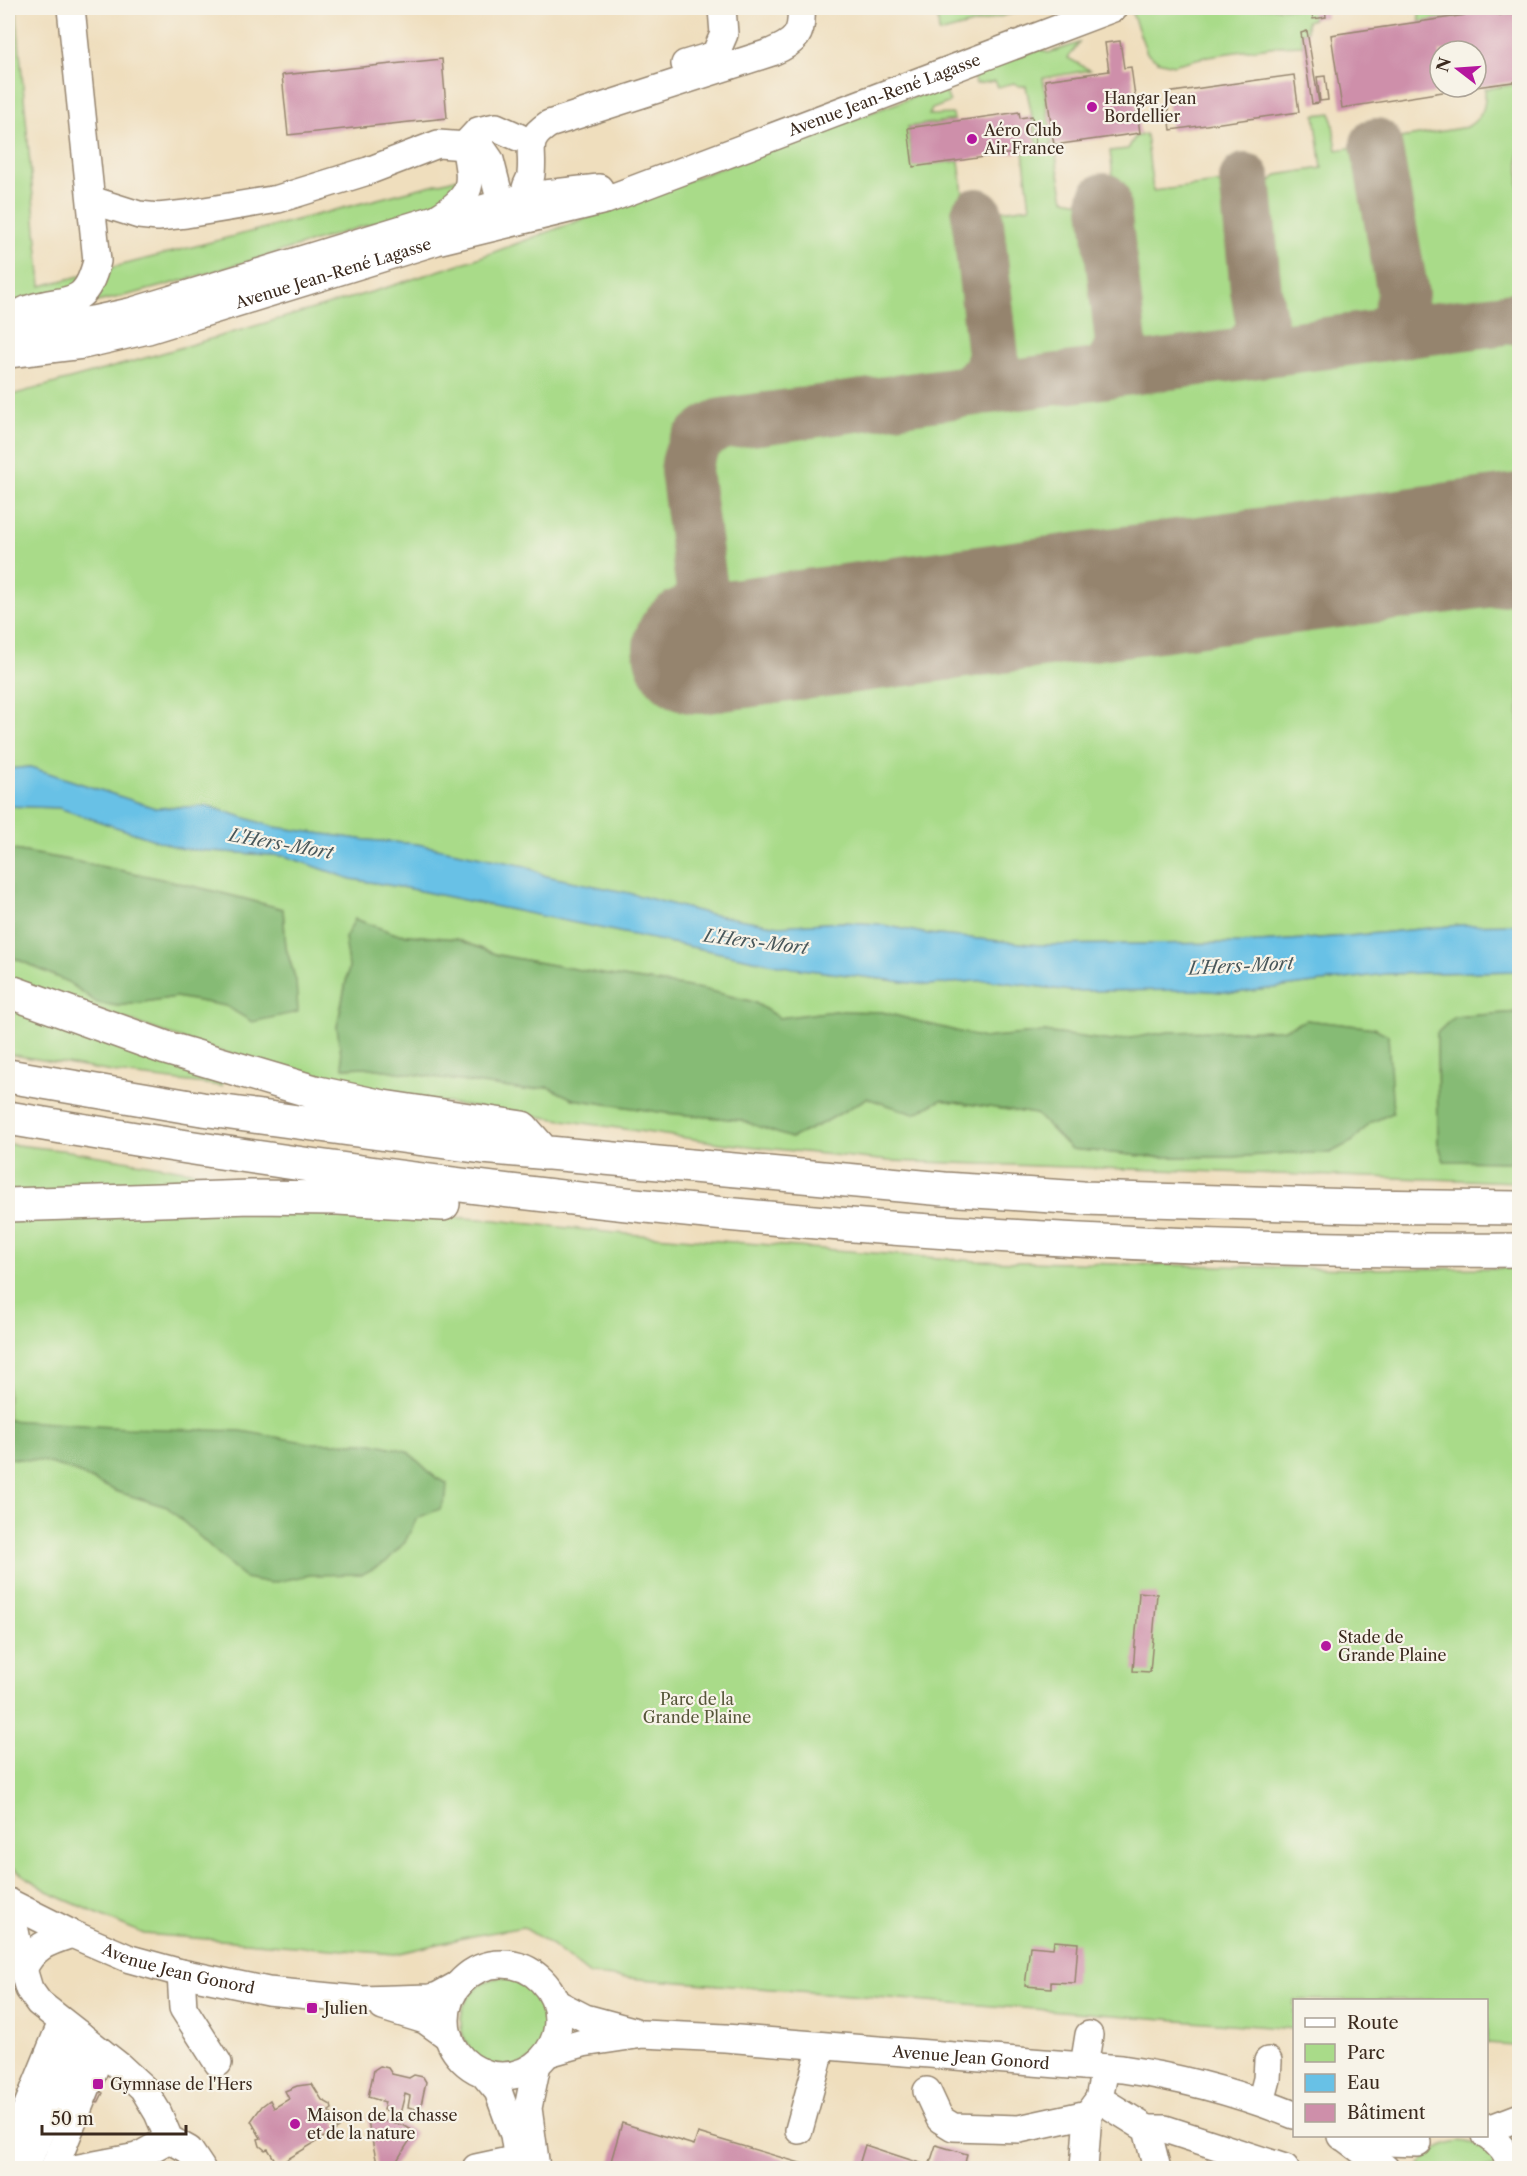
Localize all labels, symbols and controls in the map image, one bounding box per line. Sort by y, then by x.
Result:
north arrow [1428,39,1488,99]
street label: Avenue Jean-René Lagasse [784,49,983,140]
text: N [1432,55,1455,74]
place label: Hangar Jean Bordellier [1104,88,1196,126]
marker: Hangar Jean Bordellier [1085,100,1099,114]
place label: Aéro Club Air France [983,120,1064,158]
marker: Aéro Club Air France [965,132,979,146]
street label: Avenue Jean-René Lagasse [232,233,434,313]
water label: L'Hers-Mort [225,824,336,864]
water label: L'Hers-Mort [700,924,811,960]
water label: L'Hers-Mort [1186,952,1296,980]
place label: Stade de Grande Plaine [1338,1627,1447,1665]
marker: Stade de Grande Plaine [1319,1639,1333,1653]
park label: Parc de la Grande Plaine [643,1689,751,1727]
street label: Avenue Jean Gonord [98,1938,257,1998]
place label: Julien [321,1998,368,2018]
legend [1293,1999,1488,2137]
marker: Julien [305,2001,319,2015]
text: Route [1347,2012,1399,2034]
street label: Avenue Jean Gonord [891,2041,1050,2073]
text: Parc [1347,2042,1385,2064]
text: Eau [1347,2072,1380,2094]
place label: Gymnase de l'Hers [110,2074,252,2094]
marker: Gymnase de l'Hers [91,2077,105,2091]
scale bar [42,2098,186,2136]
text: Bâtiment [1347,2102,1426,2124]
place label: Maison de la chasse et de la nature [307,2105,457,2143]
text: 50 m [51,2108,94,2130]
marker: Maison de la chasse et de la nature [288,2117,302,2131]

